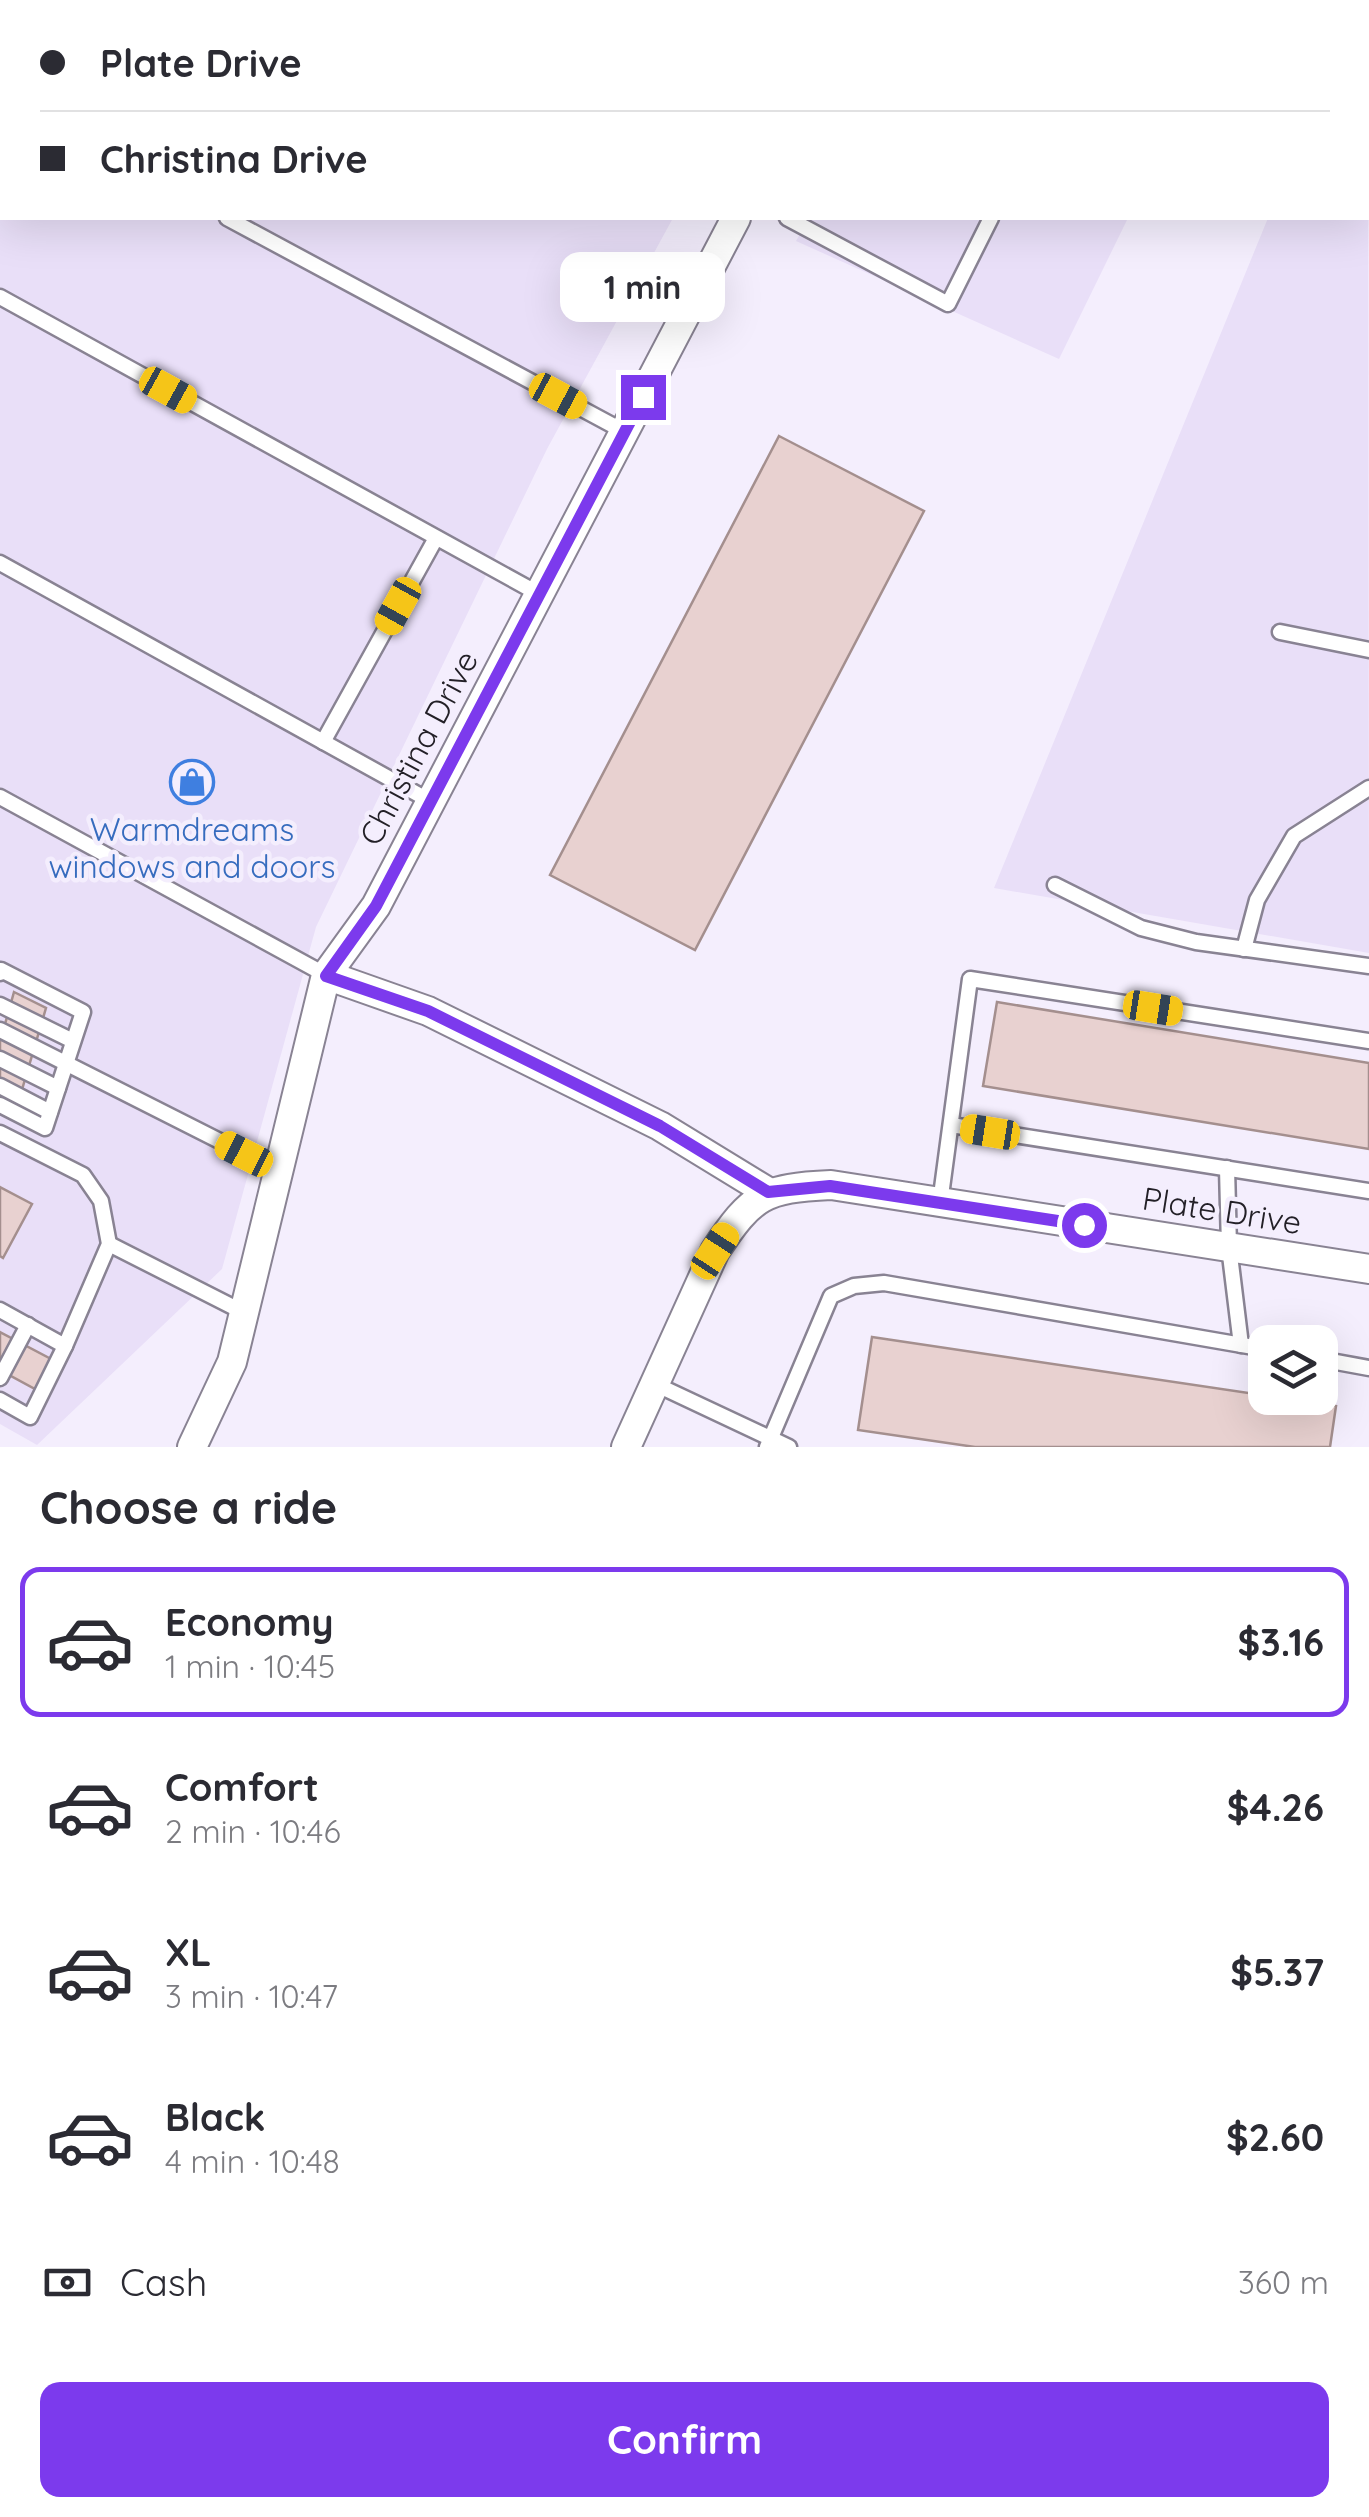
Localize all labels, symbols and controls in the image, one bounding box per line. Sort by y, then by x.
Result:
text: Plate Drive [100,39,302,87]
text: Christina Drive [100,135,368,183]
callout: 1 min [560,252,726,322]
text: 1 min [604,267,681,307]
car [134,362,202,418]
car [524,369,592,423]
route end [621,375,666,420]
car [370,572,426,640]
street label: Christina Drive [350,643,486,852]
shop icon: Warmdreams windows and doors [169,759,215,805]
place label: Warmdreams windows and doors [48,809,336,886]
car [1121,988,1185,1028]
car [958,1112,1022,1152]
car [210,1127,278,1181]
street label: Plate Drive [1140,1178,1304,1242]
route start [1062,1203,1107,1248]
car [686,1218,744,1284]
map controls [1248,1325,1338,1415]
button: layers [1248,1325,1338,1415]
text: Choose a ride [40,1479,337,1535]
icon: car [45,1597,135,1687]
text: Economy [165,1598,334,1646]
text: $3.16 [1238,1618,1324,1666]
text: 1 min · 10:45 [165,1646,335,1686]
icon: car [45,1762,135,1852]
text: Comfort [165,1763,319,1811]
text: $4.26 [1227,1783,1324,1831]
text: 2 min · 10:46 [165,1811,341,1851]
icon: car [45,1927,135,2017]
text: XL [165,1928,211,1976]
text: $5.37 [1230,1948,1324,1996]
text: 3 min · 10:47 [165,1976,338,2016]
icon: car [45,2092,135,2182]
text: Black [165,2093,265,2141]
text: $2.60 [1226,2113,1324,2161]
text: 4 min · 10:48 [165,2141,340,2181]
icon: cash [40,2255,95,2310]
text: Cash [120,2258,207,2306]
text: 360 m [1238,2262,1329,2302]
button: Confirm [40,2382,1329,2497]

